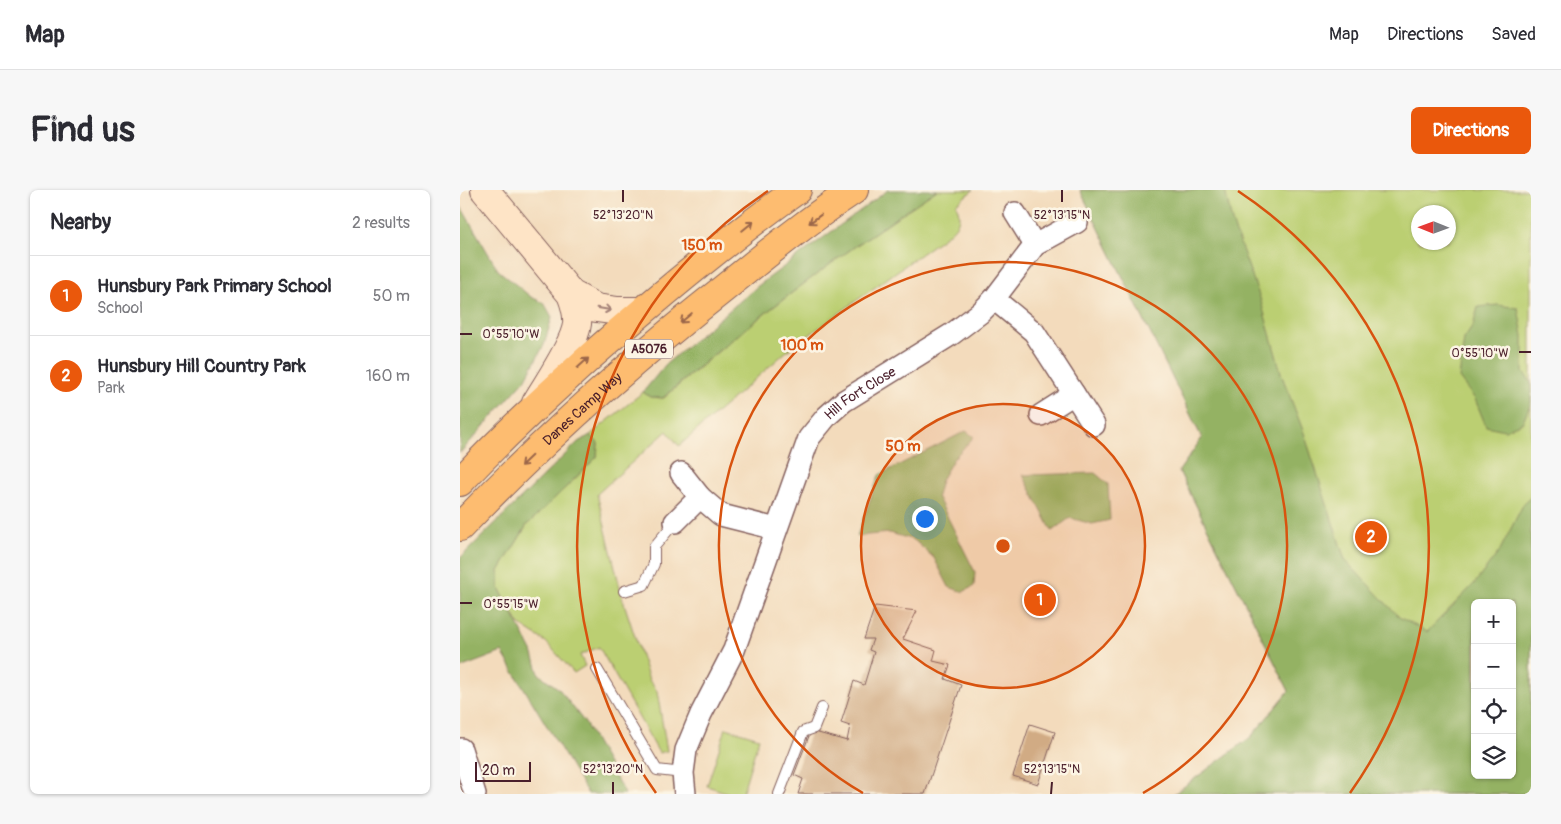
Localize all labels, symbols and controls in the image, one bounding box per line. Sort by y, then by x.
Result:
text: Map [25,20,65,49]
text: Map [1329,23,1359,46]
text: Directions [1387,23,1463,46]
text: Saved [1491,23,1536,46]
button: Directions [1411,107,1531,154]
text: Find us [30,108,135,152]
north arrow [1411,205,1456,250]
text: 52°13'20"N [593,208,653,223]
text: 52°13'15"N [1034,208,1090,223]
text: Nearby [50,209,111,236]
text: 2 results [352,213,410,233]
one-way arrow [809,213,822,224]
one-way arrow [741,220,754,231]
text: 150 m [682,236,722,255]
text: Hunsbury Park Primary School [97,274,332,298]
text: 1 [63,286,69,306]
text: 50 m [373,286,410,306]
text: School [97,298,143,318]
one-way arrow [596,305,612,315]
one-way arrow [680,313,693,324]
text: 0°55'10"W [483,327,539,342]
text: 100 m [781,336,823,355]
road number: A5076 [625,340,673,358]
text: 0°55'10"W [1452,346,1508,361]
text: Hunsbury Hill Country Park [97,354,306,378]
one-way arrow [577,358,590,369]
street label: Hill Fort Close [821,363,899,423]
text: 2 [62,366,70,386]
text: 160 m [366,366,410,386]
street label: Danes Camp Way [539,369,625,449]
text: Park [97,378,125,398]
text: 50 m [886,437,920,456]
one-way arrow [520,455,532,467]
your location [912,506,938,532]
pin: 2 [1355,518,1387,556]
centre of rings [994,537,1012,555]
pin: 1 [1024,581,1056,619]
text: 0°55'15"W [483,597,539,612]
map controls [1471,599,1516,779]
button: + [1471,599,1516,644]
button: − [1471,644,1516,689]
button: locate [1471,689,1516,734]
button: layers [1471,734,1516,779]
scale bar [475,759,531,782]
text: 20 m [482,762,515,779]
text: 52°13'20"N [583,762,643,777]
text: 52°13'15"N [1024,762,1080,777]

